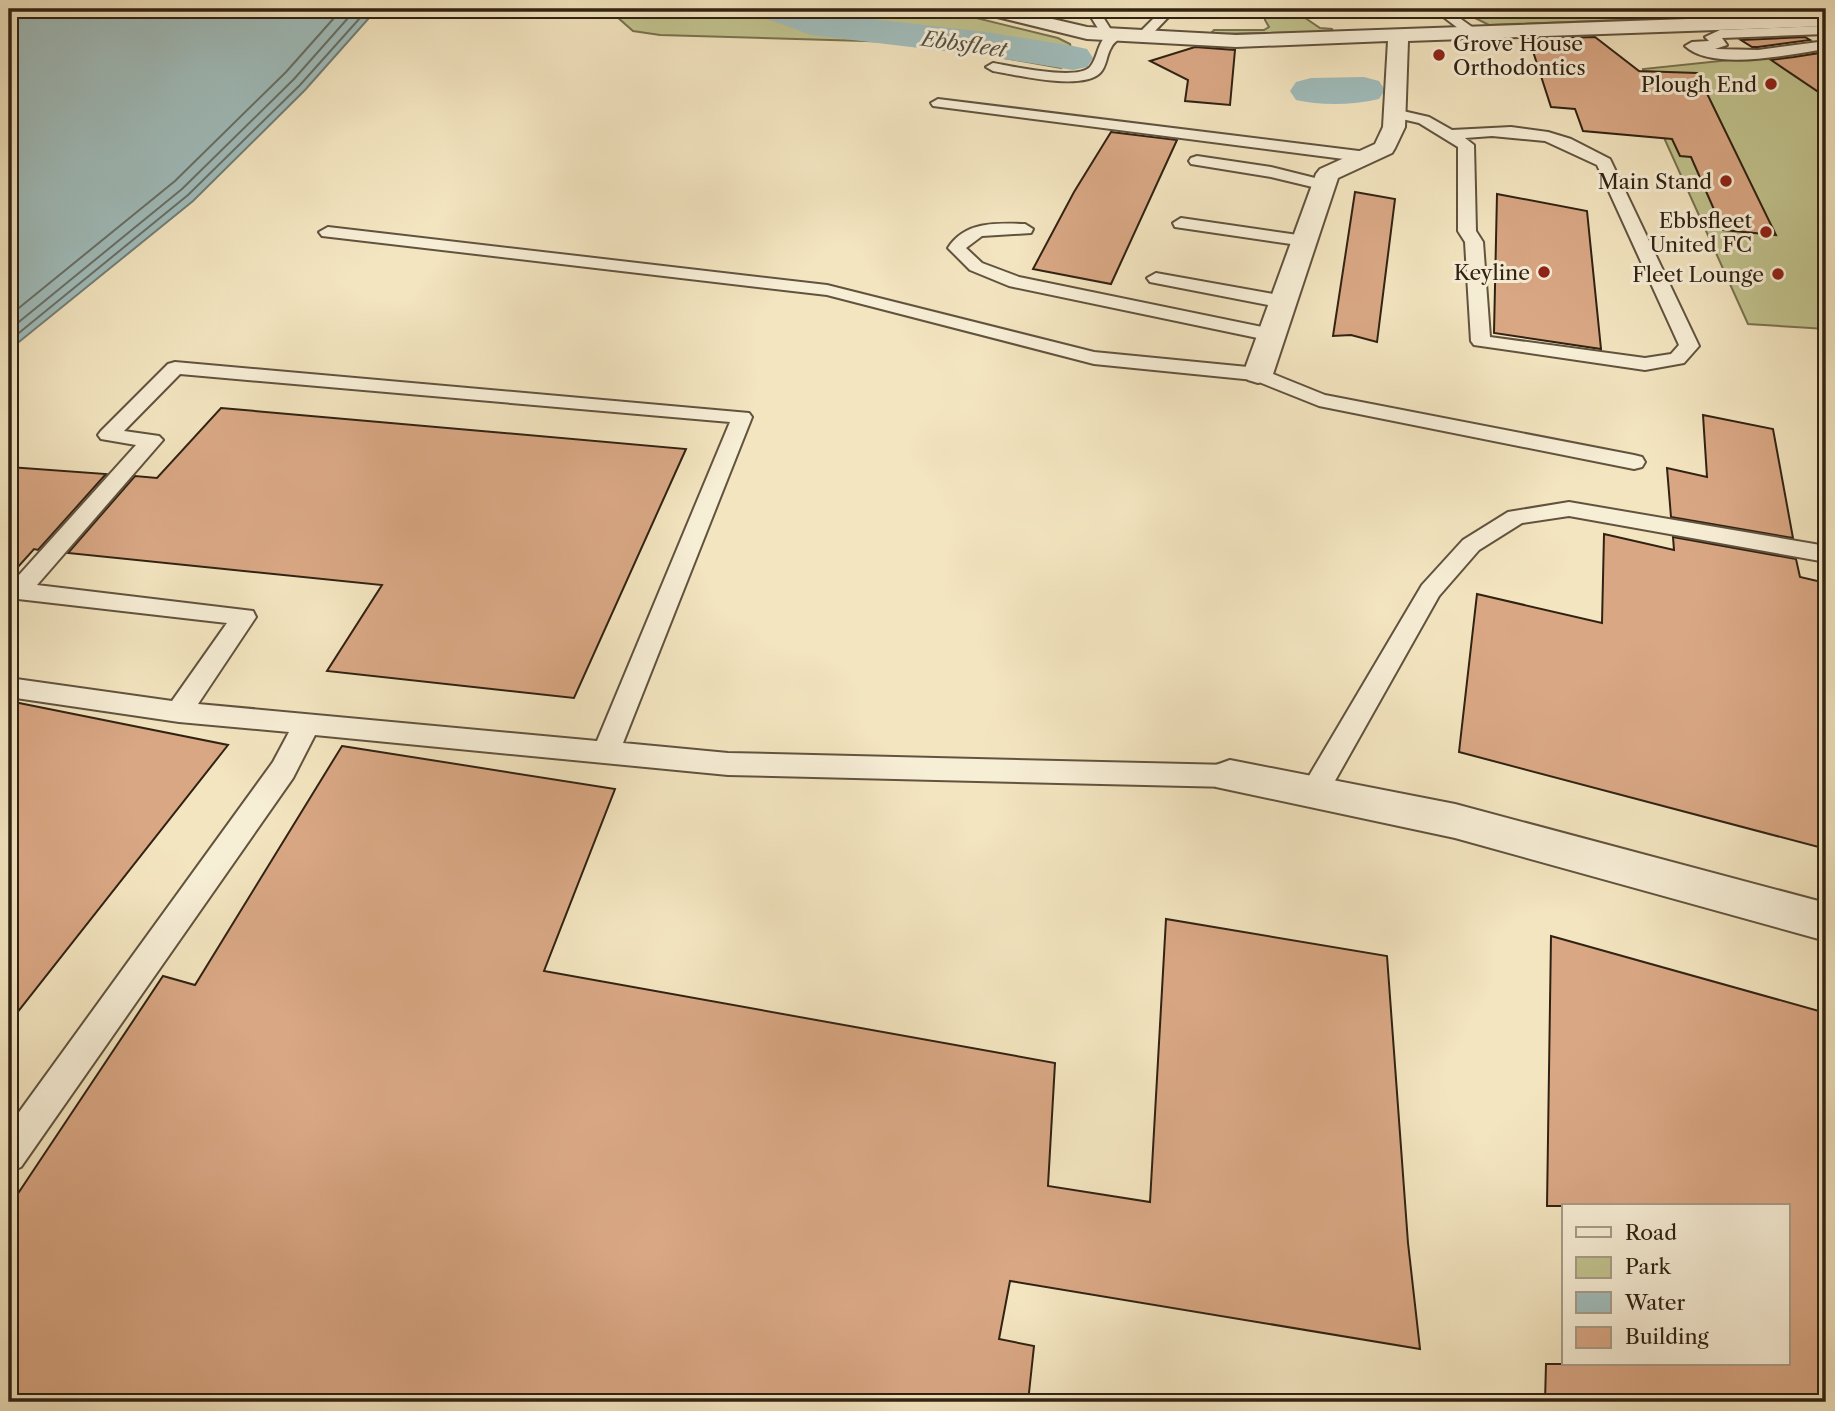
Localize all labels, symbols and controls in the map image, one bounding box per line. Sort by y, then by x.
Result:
water label: Ebbsfleet [918,25,1010,63]
place label: Grove House Orthodontics [1453,31,1586,80]
marker: Grove House Orthodontics [1431,47,1447,63]
place label: Plough End [1641,72,1757,97]
marker: Plough End [1763,76,1779,92]
place label: Main Stand [1598,169,1712,194]
marker: Main Stand [1718,173,1734,189]
place label: Ebbsfleet United FC [1649,208,1753,257]
marker: Ebbsfleet United FC [1758,224,1774,240]
place label: Keyline [1454,260,1530,285]
place label: Fleet Lounge [1632,262,1764,287]
marker: Keyline [1536,264,1552,280]
marker: Fleet Lounge [1770,266,1786,282]
legend [1562,1204,1790,1366]
text: Road [1625,1220,1677,1245]
text: Park [1625,1254,1671,1279]
text: Water [1624,1290,1685,1315]
text: Building [1625,1324,1710,1349]

